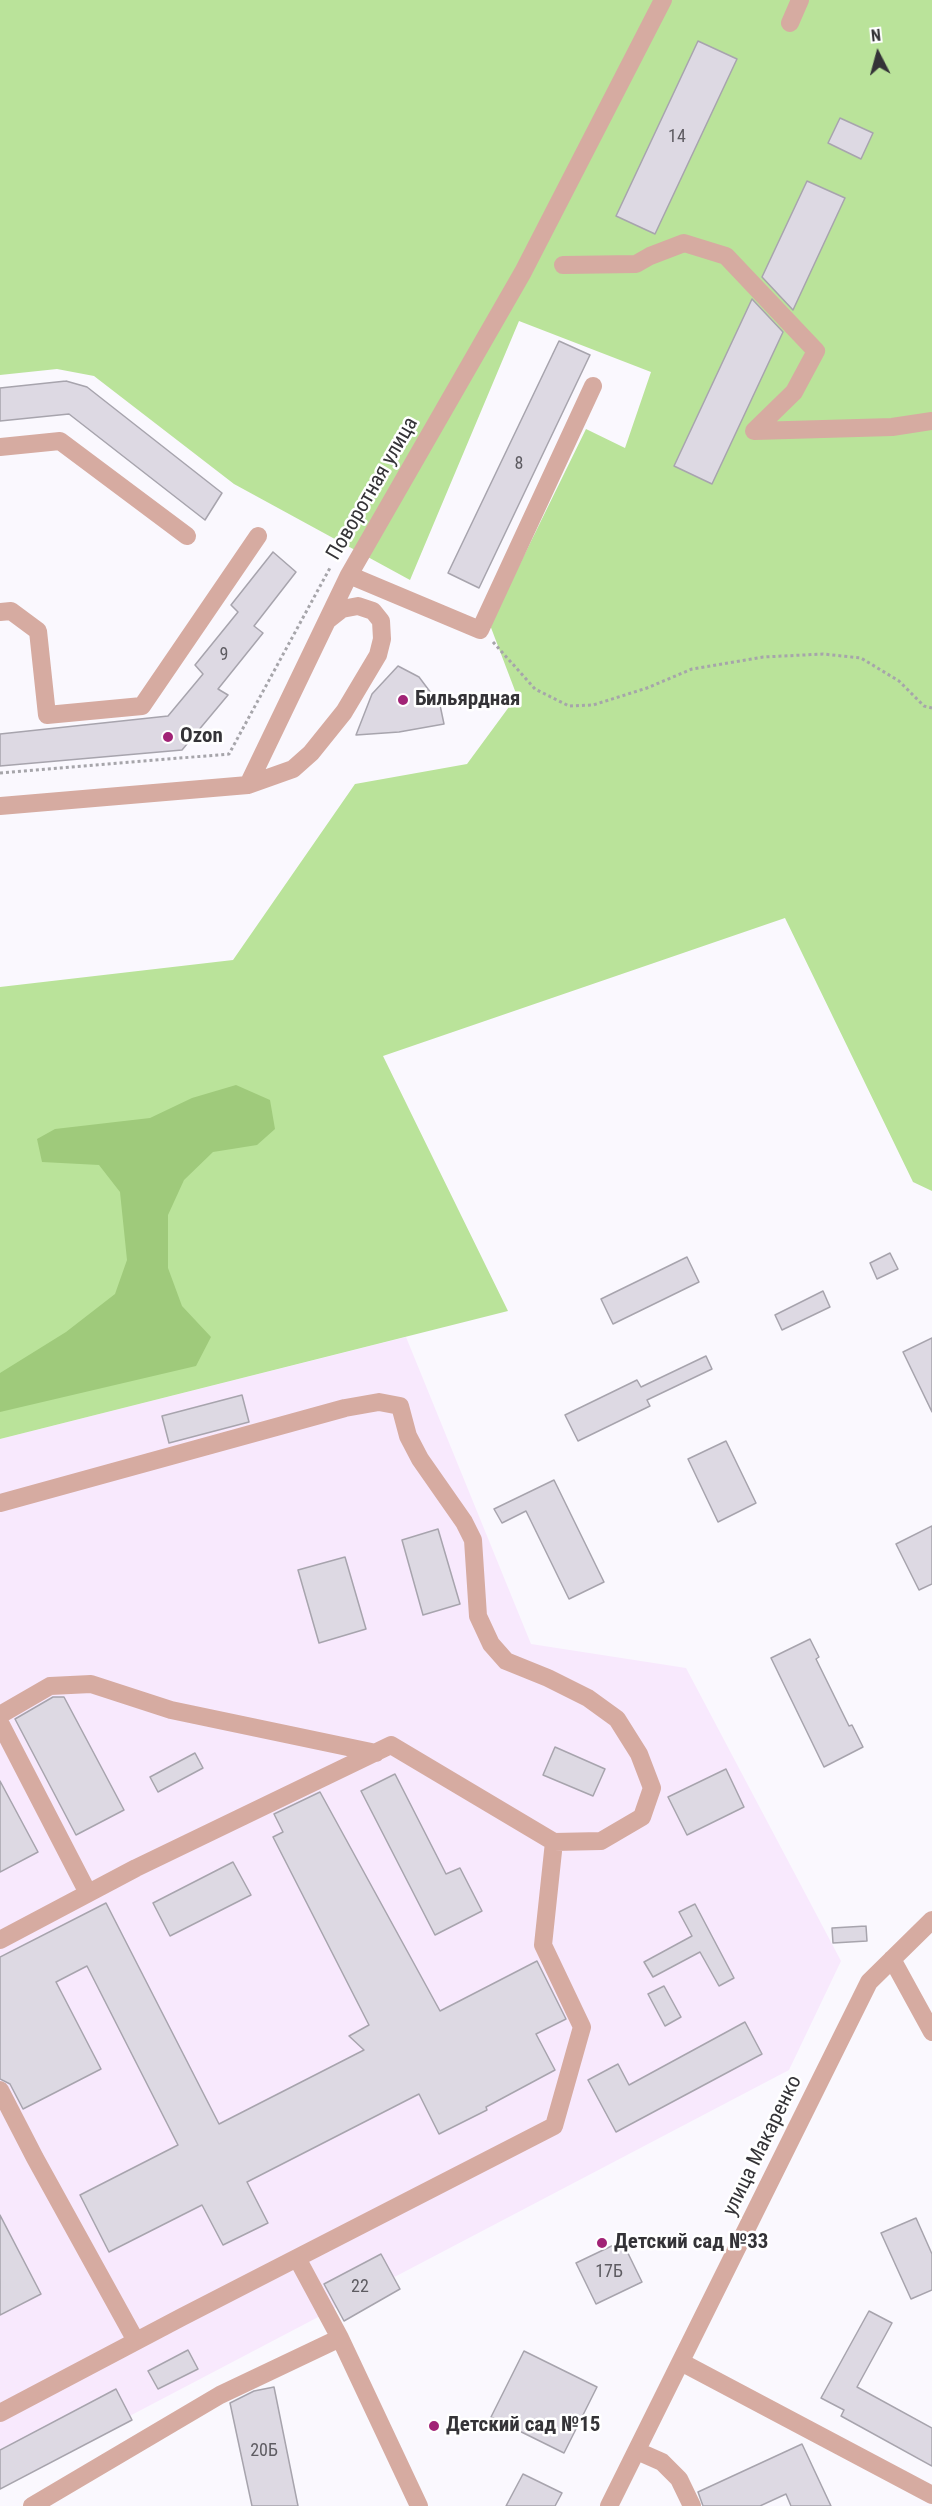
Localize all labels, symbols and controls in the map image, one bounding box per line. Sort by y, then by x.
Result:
north arrow [848,24,908,84]
text: N [870,26,882,46]
house number: 14 [668,126,686,148]
street label: Поворотная улица [322,413,424,565]
house number: 8 [515,453,523,475]
house number: 9 [220,644,228,666]
place label: Бильярдная [415,687,520,713]
marker: Бильярдная [396,693,410,707]
place label: Ozon [180,724,223,750]
marker: Ozon [161,730,175,744]
street label: улица Макаренко [718,2072,808,2220]
place label: Детский сад №33 [614,2230,768,2256]
marker: Детский сад №33 [595,2236,609,2250]
house number: 17Б [595,2261,623,2283]
house number: 22 [351,2276,369,2298]
place label: Детский сад №15 [446,2413,600,2439]
marker: Детский сад №15 [427,2419,441,2433]
house number: 20Б [250,2440,278,2462]

